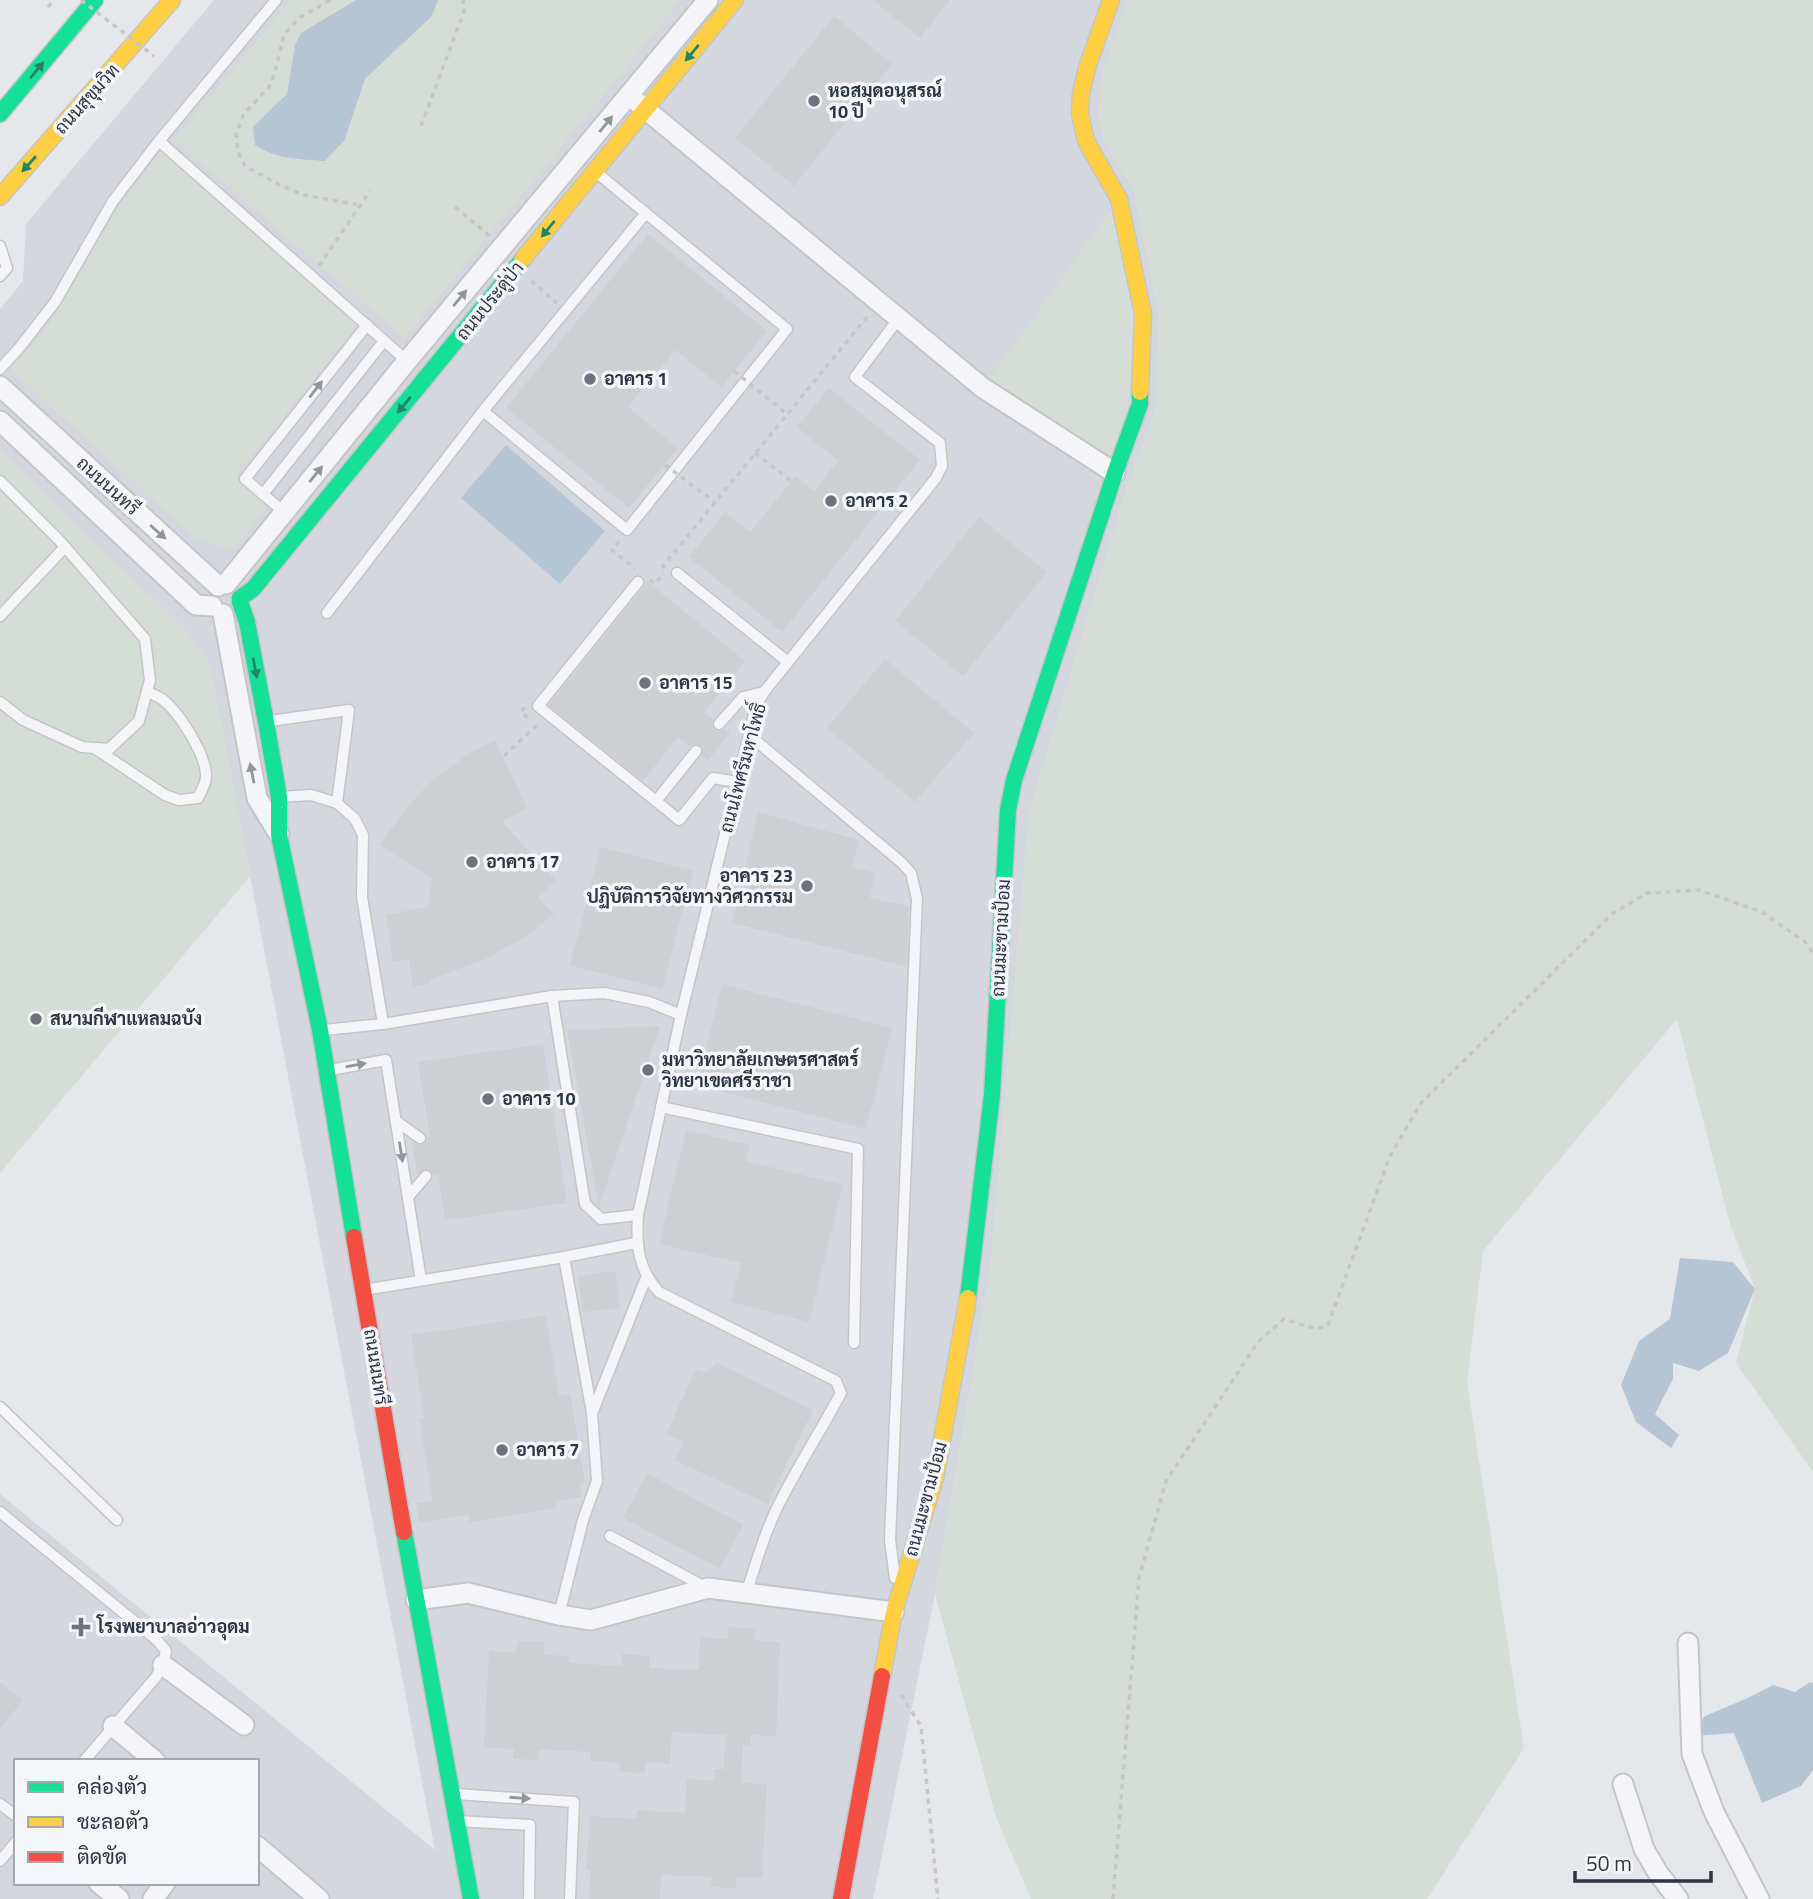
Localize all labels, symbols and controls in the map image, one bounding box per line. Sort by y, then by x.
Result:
one-way arrow [685,44,700,61]
street label: ถนนสุขุมวิท [48,57,126,140]
one-way arrow [29,61,44,78]
place label: หอสมุดอนุสรณ์ 10 ปี [828,77,943,125]
marker: หอสมุดอนุสรณ์ 10 ปี [806,93,822,109]
one-way arrow [598,115,613,132]
one-way arrow [22,155,38,172]
one-way arrow [541,220,556,238]
street label: ถนนประดู่ป่า [449,255,530,346]
one-way arrow [452,290,467,307]
place label: อาคาร 1 [604,365,667,392]
marker: อาคาร 1 [582,371,598,387]
one-way arrow [308,380,323,397]
one-way arrow [397,396,412,414]
street label: ถนนนนทรี [71,450,146,522]
one-way arrow [308,465,323,483]
place label: อาคาร 2 [845,487,908,514]
marker: อาคาร 2 [823,493,839,509]
one-way arrow [149,524,167,540]
one-way arrow [250,657,261,679]
place label: อาคาร 15 [659,669,733,696]
marker: อาคาร 15 [637,675,653,691]
street label: ถนนโพศรีมหาโพธิ์ [710,699,773,836]
one-way arrow [247,762,258,784]
place label: อาคาร 17 [486,848,560,875]
marker: อาคาร 17 [464,854,480,870]
place label: อาคาร 23 ปฏิบัติการวิจัยทางวิศวกรรม [587,862,793,910]
marker: อาคาร 23 ปฏิบัติการวิจัยทางวิศวกรรม [799,878,815,894]
street label: ถนนมะขามป้อม [984,878,1017,998]
place label: สนามกีฬาแหลมฉบัง [50,1005,202,1032]
marker: สนามกีฬาแหลมฉบัง [28,1011,44,1027]
place label: มหาวิทยาลัยเกษตรศาสตร์ วิทยาเขตศรีราชา [661,1046,860,1094]
one-way arrow [345,1059,367,1070]
marker: มหาวิทยาลัยเกษตรศาสตร์ วิทยาเขตศรีราชา [640,1062,656,1078]
place label: อาคาร 10 [502,1085,576,1112]
marker: อาคาร 10 [480,1091,496,1107]
one-way arrow [395,1141,406,1163]
street label: ถนนนนทรี [357,1327,396,1407]
place label: อาคาร 7 [516,1436,579,1463]
street label: ถนนมะขามป้อม [897,1438,954,1559]
marker: อาคาร 7 [494,1442,510,1458]
place label: โรงพยาบาลอ่าวอุดม [96,1613,250,1641]
marker: โรงพยาบาลอ่าวอุดม [71,1617,91,1637]
legend [14,1759,259,1885]
text: คล่องตัว [77,1770,147,1802]
one-way arrow [509,1792,531,1803]
text: ชะลอตัว [77,1805,149,1837]
text: ติดขัด [77,1840,127,1872]
scale bar [1575,1840,1712,1884]
text: 50 m [1586,1847,1632,1879]

